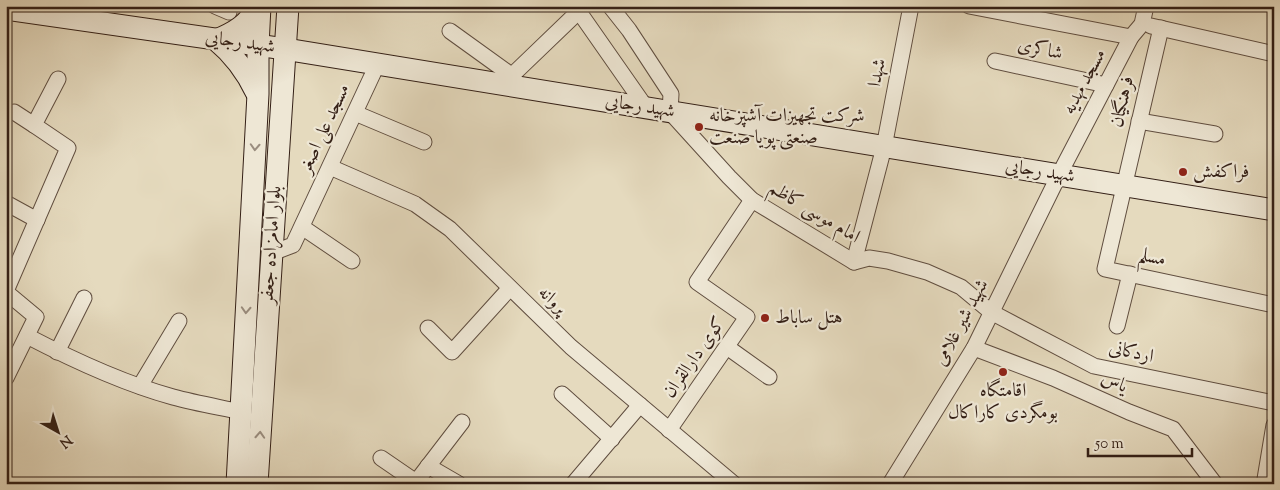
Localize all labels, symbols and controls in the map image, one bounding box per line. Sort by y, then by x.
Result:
street label: شهید رجایی [203,25,277,61]
street label: شاکری [1015,32,1065,68]
street label: مسجد مهدیه [1056,44,1114,120]
street label: شهدا [862,57,894,89]
street label: فرهنگیان [1104,74,1142,130]
street label: مسجد علی اصغر [292,80,358,180]
street label: شهید رجایی [603,88,677,126]
place label: شرکت تجهیزات آشپزخانه صنعتی پویا صنعت [709,103,864,152]
marker: شرکت تجهیزات آشپزخانه صنعتی پویا صنعت [693,121,705,133]
one-way arrow [249,144,260,152]
street label: شهید رجایی [1003,153,1077,191]
place label: فراکفش [1193,159,1249,186]
marker: فراکفش [1177,166,1189,178]
street label: امام موسی کاظم [762,175,865,253]
street label: بلوار امامزاده جعفر [254,185,290,307]
street label: مسلم [1135,242,1168,278]
street label: شهید شیر غلامی [928,275,996,371]
street label: پروانه [531,280,574,323]
place label: هتل ساباط [775,305,843,332]
one-way arrow [241,306,252,314]
street label: کوی دارالقران [657,312,733,404]
marker: هتل ساباط [759,312,771,324]
street label: اردکانی [1106,335,1156,371]
street label: یاس [1096,365,1133,401]
marker: اقامتگاه بومگردی کاراکال [997,366,1009,378]
place label: اقامتگاه بومگردی کاراکال [948,377,1058,427]
north arrow [32,408,82,458]
scale bar [1088,425,1191,457]
text: N [54,429,76,452]
one-way arrow [254,431,265,439]
text: 50 m [1094,434,1124,455]

